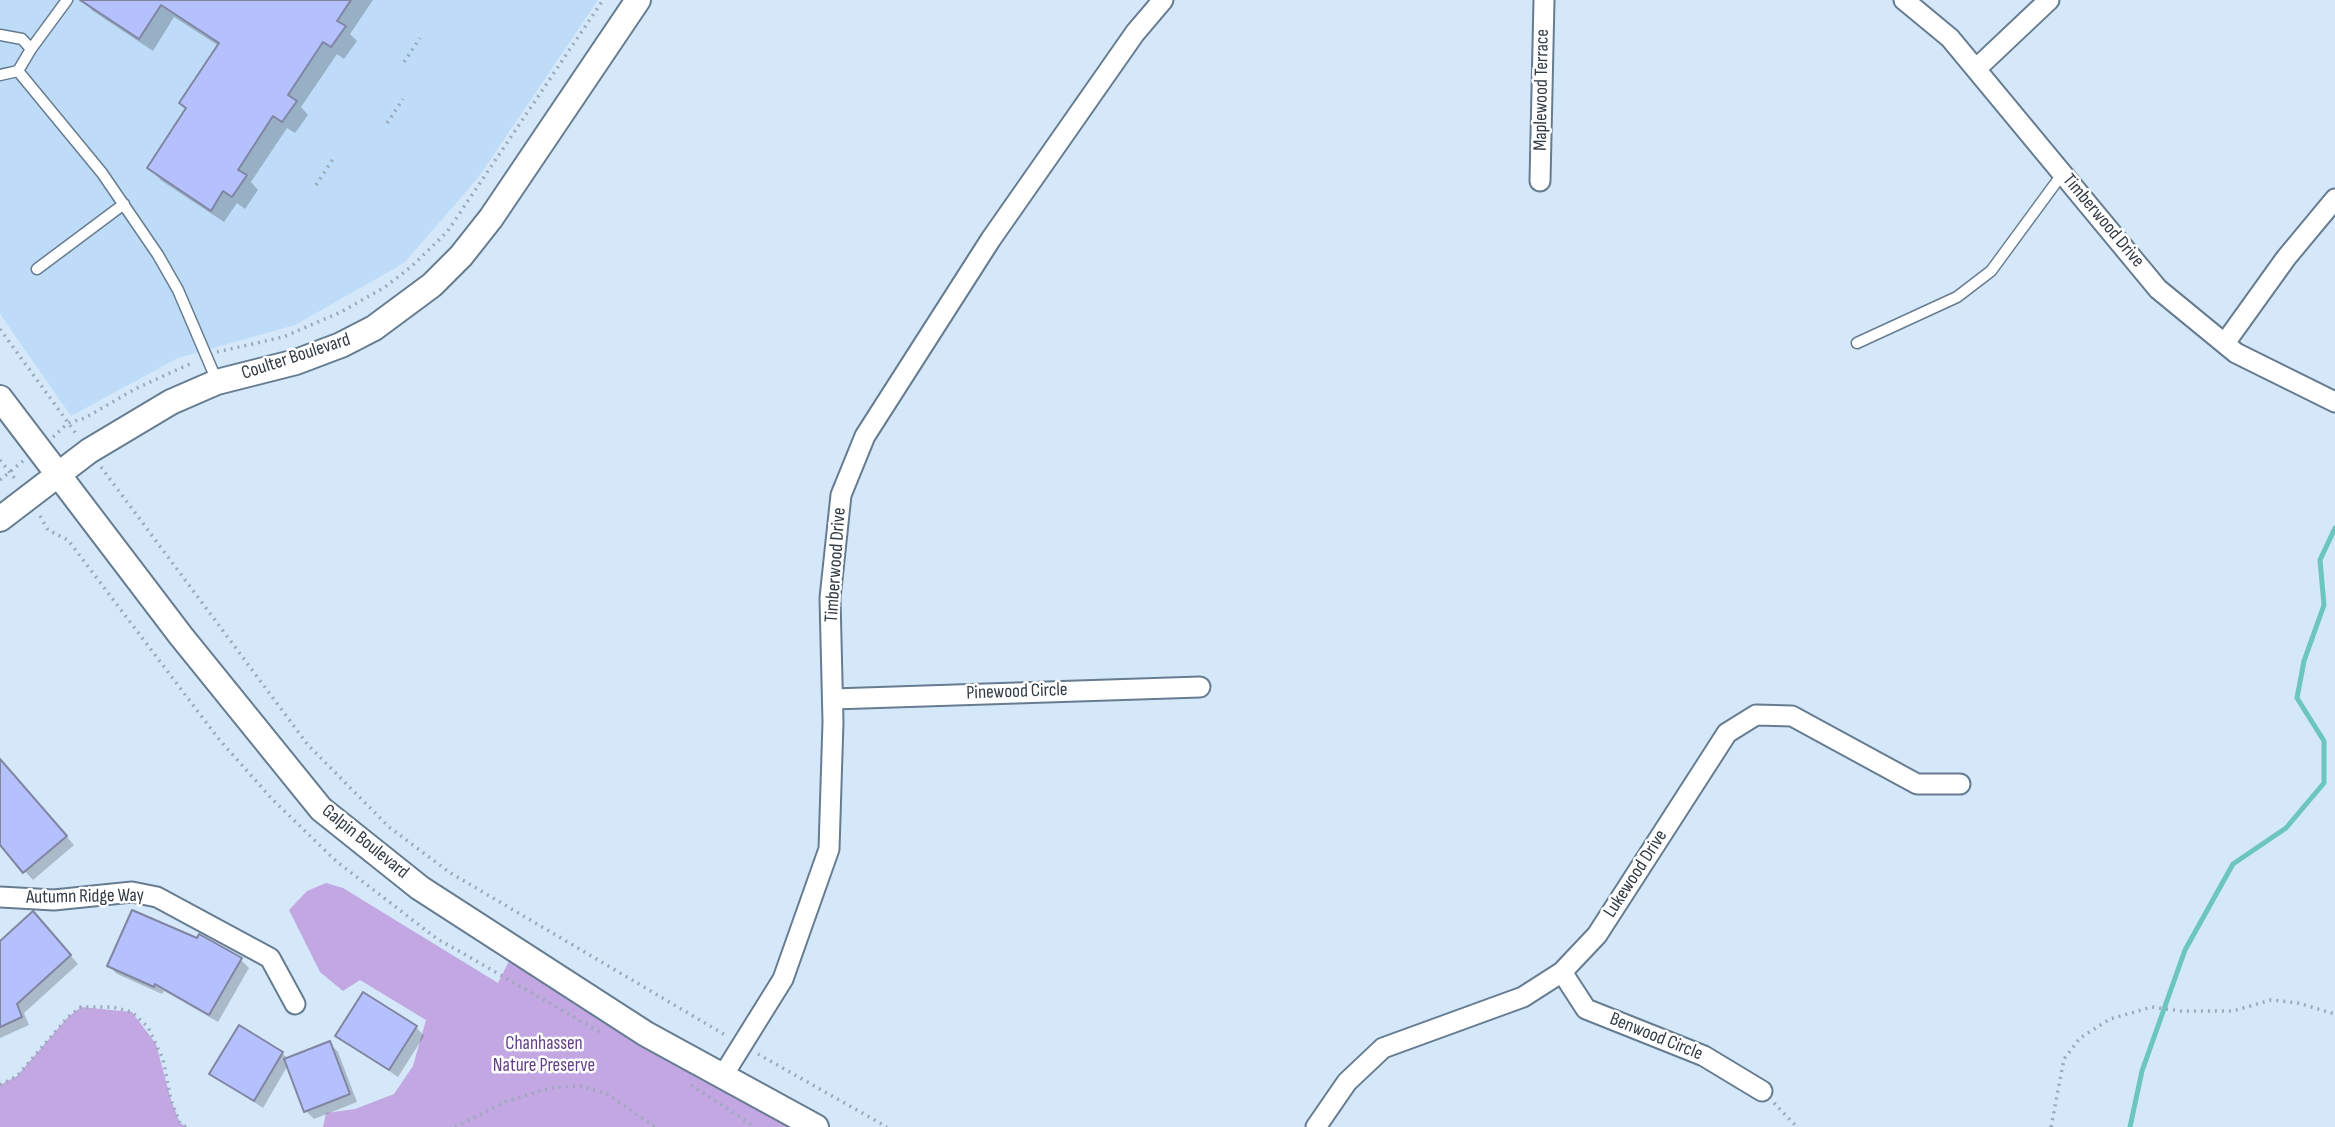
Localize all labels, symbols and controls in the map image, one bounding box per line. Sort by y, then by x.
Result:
street label: Maplewood Terrace [1530,29,1554,151]
street label: Timberwood Drive [2057,170,2149,272]
street label: Coulter Boulevard [239,329,353,385]
street label: Timberwood Drive [821,507,851,623]
street label: Pinewood Circle [966,679,1068,705]
street label: Galpin Boulevard [317,800,413,884]
street label: Lukewood Drive [1599,826,1673,922]
street label: Autumn Ridge Way [26,885,144,909]
street label: Benwood Circle [1606,1008,1706,1066]
park label: Chanhassen Nature Preserve [493,1033,595,1077]

